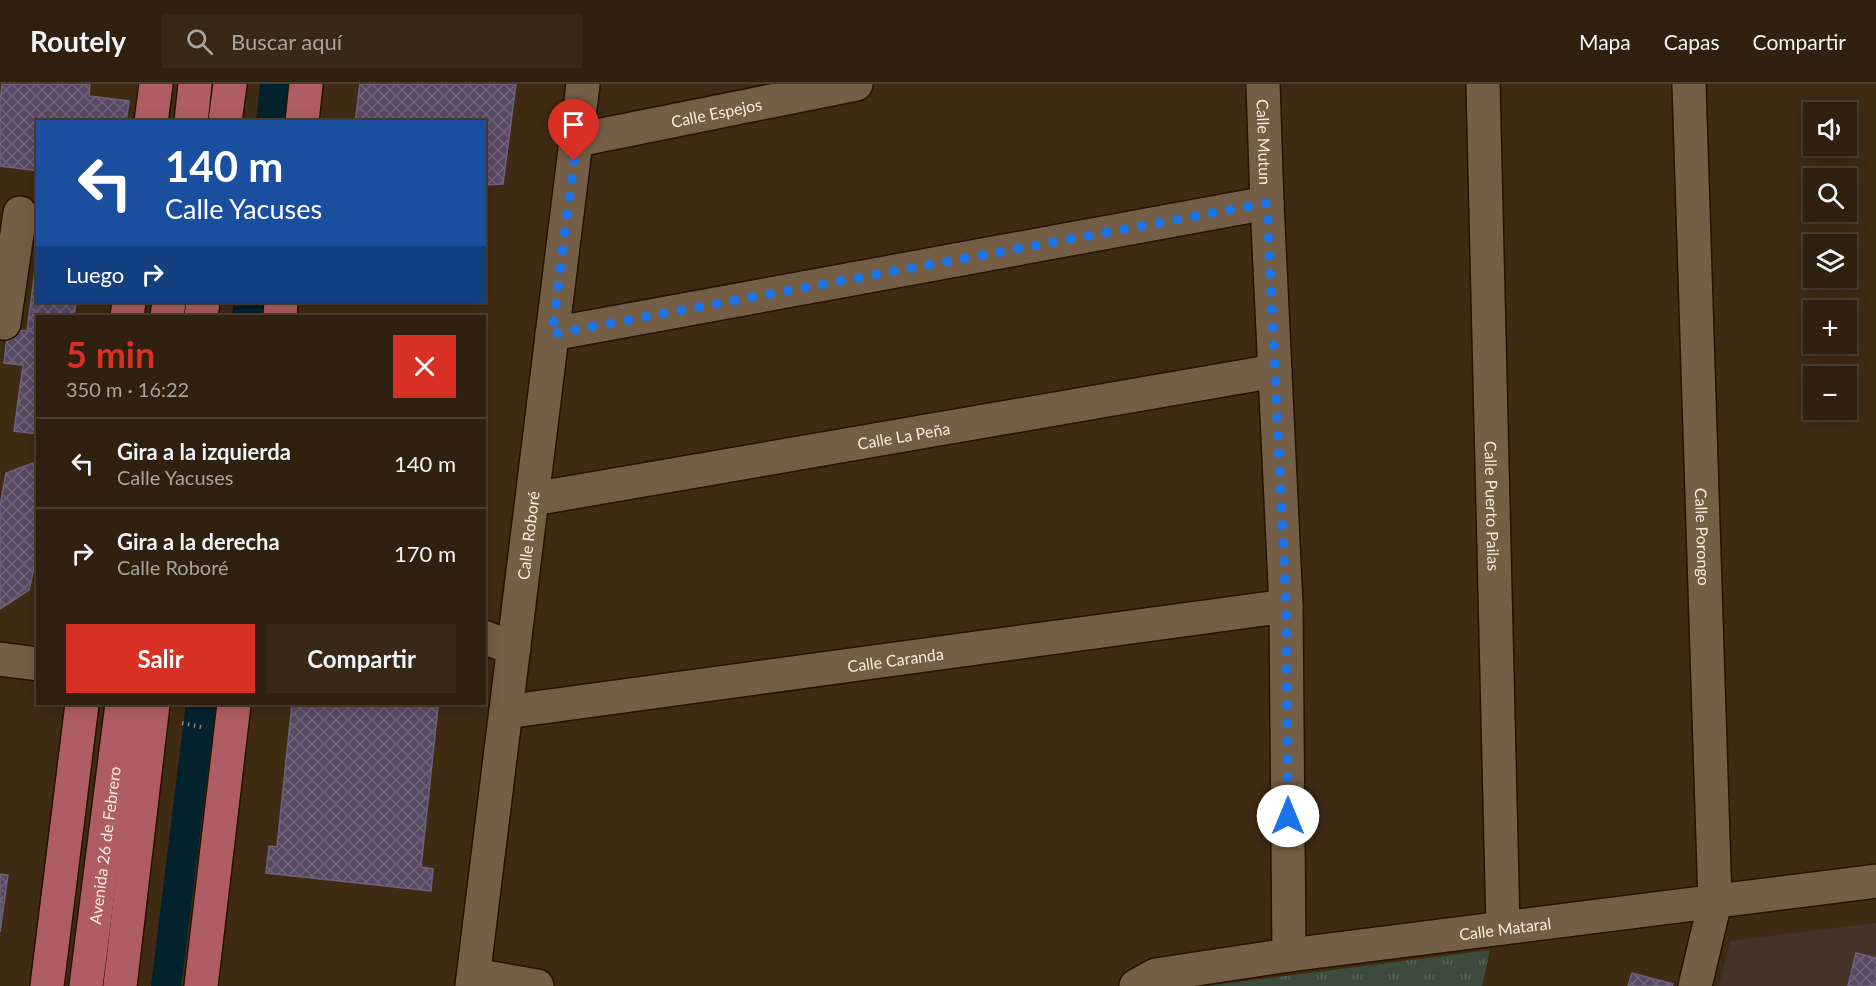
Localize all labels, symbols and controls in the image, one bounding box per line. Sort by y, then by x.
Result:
search box [162,14,582,68]
text: Routely [30,24,126,58]
icon: search [183,25,216,58]
text: Buscar aquí [231,28,342,55]
text: Mapa [1579,29,1631,54]
text: Capas [1664,29,1720,54]
text: Compartir [1753,29,1846,54]
street label: Calle Espejos [669,94,763,130]
pin [548,99,599,161]
street label: Calle Mutun [1254,99,1276,185]
map controls [1803,102,1857,420]
button: sound [1803,102,1857,156]
icon: arrive [557,108,590,141]
text: 140 m [165,141,283,191]
icon: left [66,144,144,222]
button: search [1803,168,1857,222]
text: Calle Yacuses [165,192,322,225]
button: layers [1803,234,1857,288]
icon: right [136,258,169,291]
text: Luego [66,261,124,288]
button: + [1803,300,1857,354]
text: 5 min [66,332,155,376]
button: close [393,335,456,398]
button: − [1803,366,1857,420]
text: 350 m · 16:22 [66,377,189,401]
street label: Calle La Peña [856,418,951,452]
text: Gira a la izquierda [117,438,291,465]
street label: Calle Puerto Pailas [1482,441,1504,571]
icon: left [66,447,99,480]
text: 140 m [394,450,456,477]
text: Calle Yacuses [117,465,233,489]
street label: Calle Porongo [1692,488,1714,586]
street label: Calle Roboré [513,490,542,581]
text: Gira a la derecha [117,528,280,555]
icon: right [66,537,99,570]
text: 170 m [394,540,456,567]
text: Calle Roboré [117,555,229,579]
button: Salir [66,624,255,693]
button: Compartir [267,624,456,693]
street label: Calle Caranda [846,643,945,675]
street label: Avenida 26 de Febrero [84,765,123,925]
position arrow [1256,784,1320,848]
street label: Calle Mataral [1458,913,1552,943]

